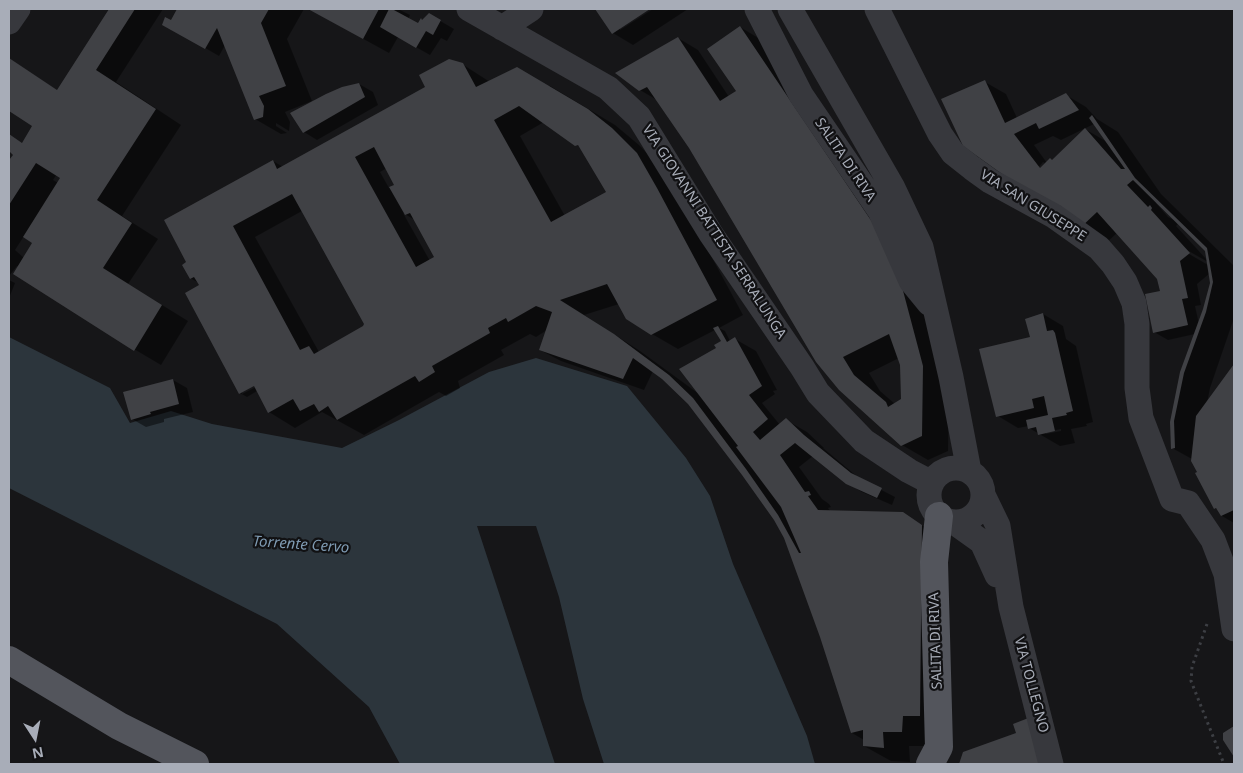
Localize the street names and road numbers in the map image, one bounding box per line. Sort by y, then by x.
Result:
street label: SALITA DI RIVA [811,115,879,205]
street label: VIA GIOVANNI BATTISTA SERRALUNGA [638,122,790,342]
street label: VIA SAN GIUSEPPE [977,167,1089,245]
street label: SALITA DI RIVA [926,592,946,690]
street label: VIA TOLLEGNO [1010,635,1052,735]

